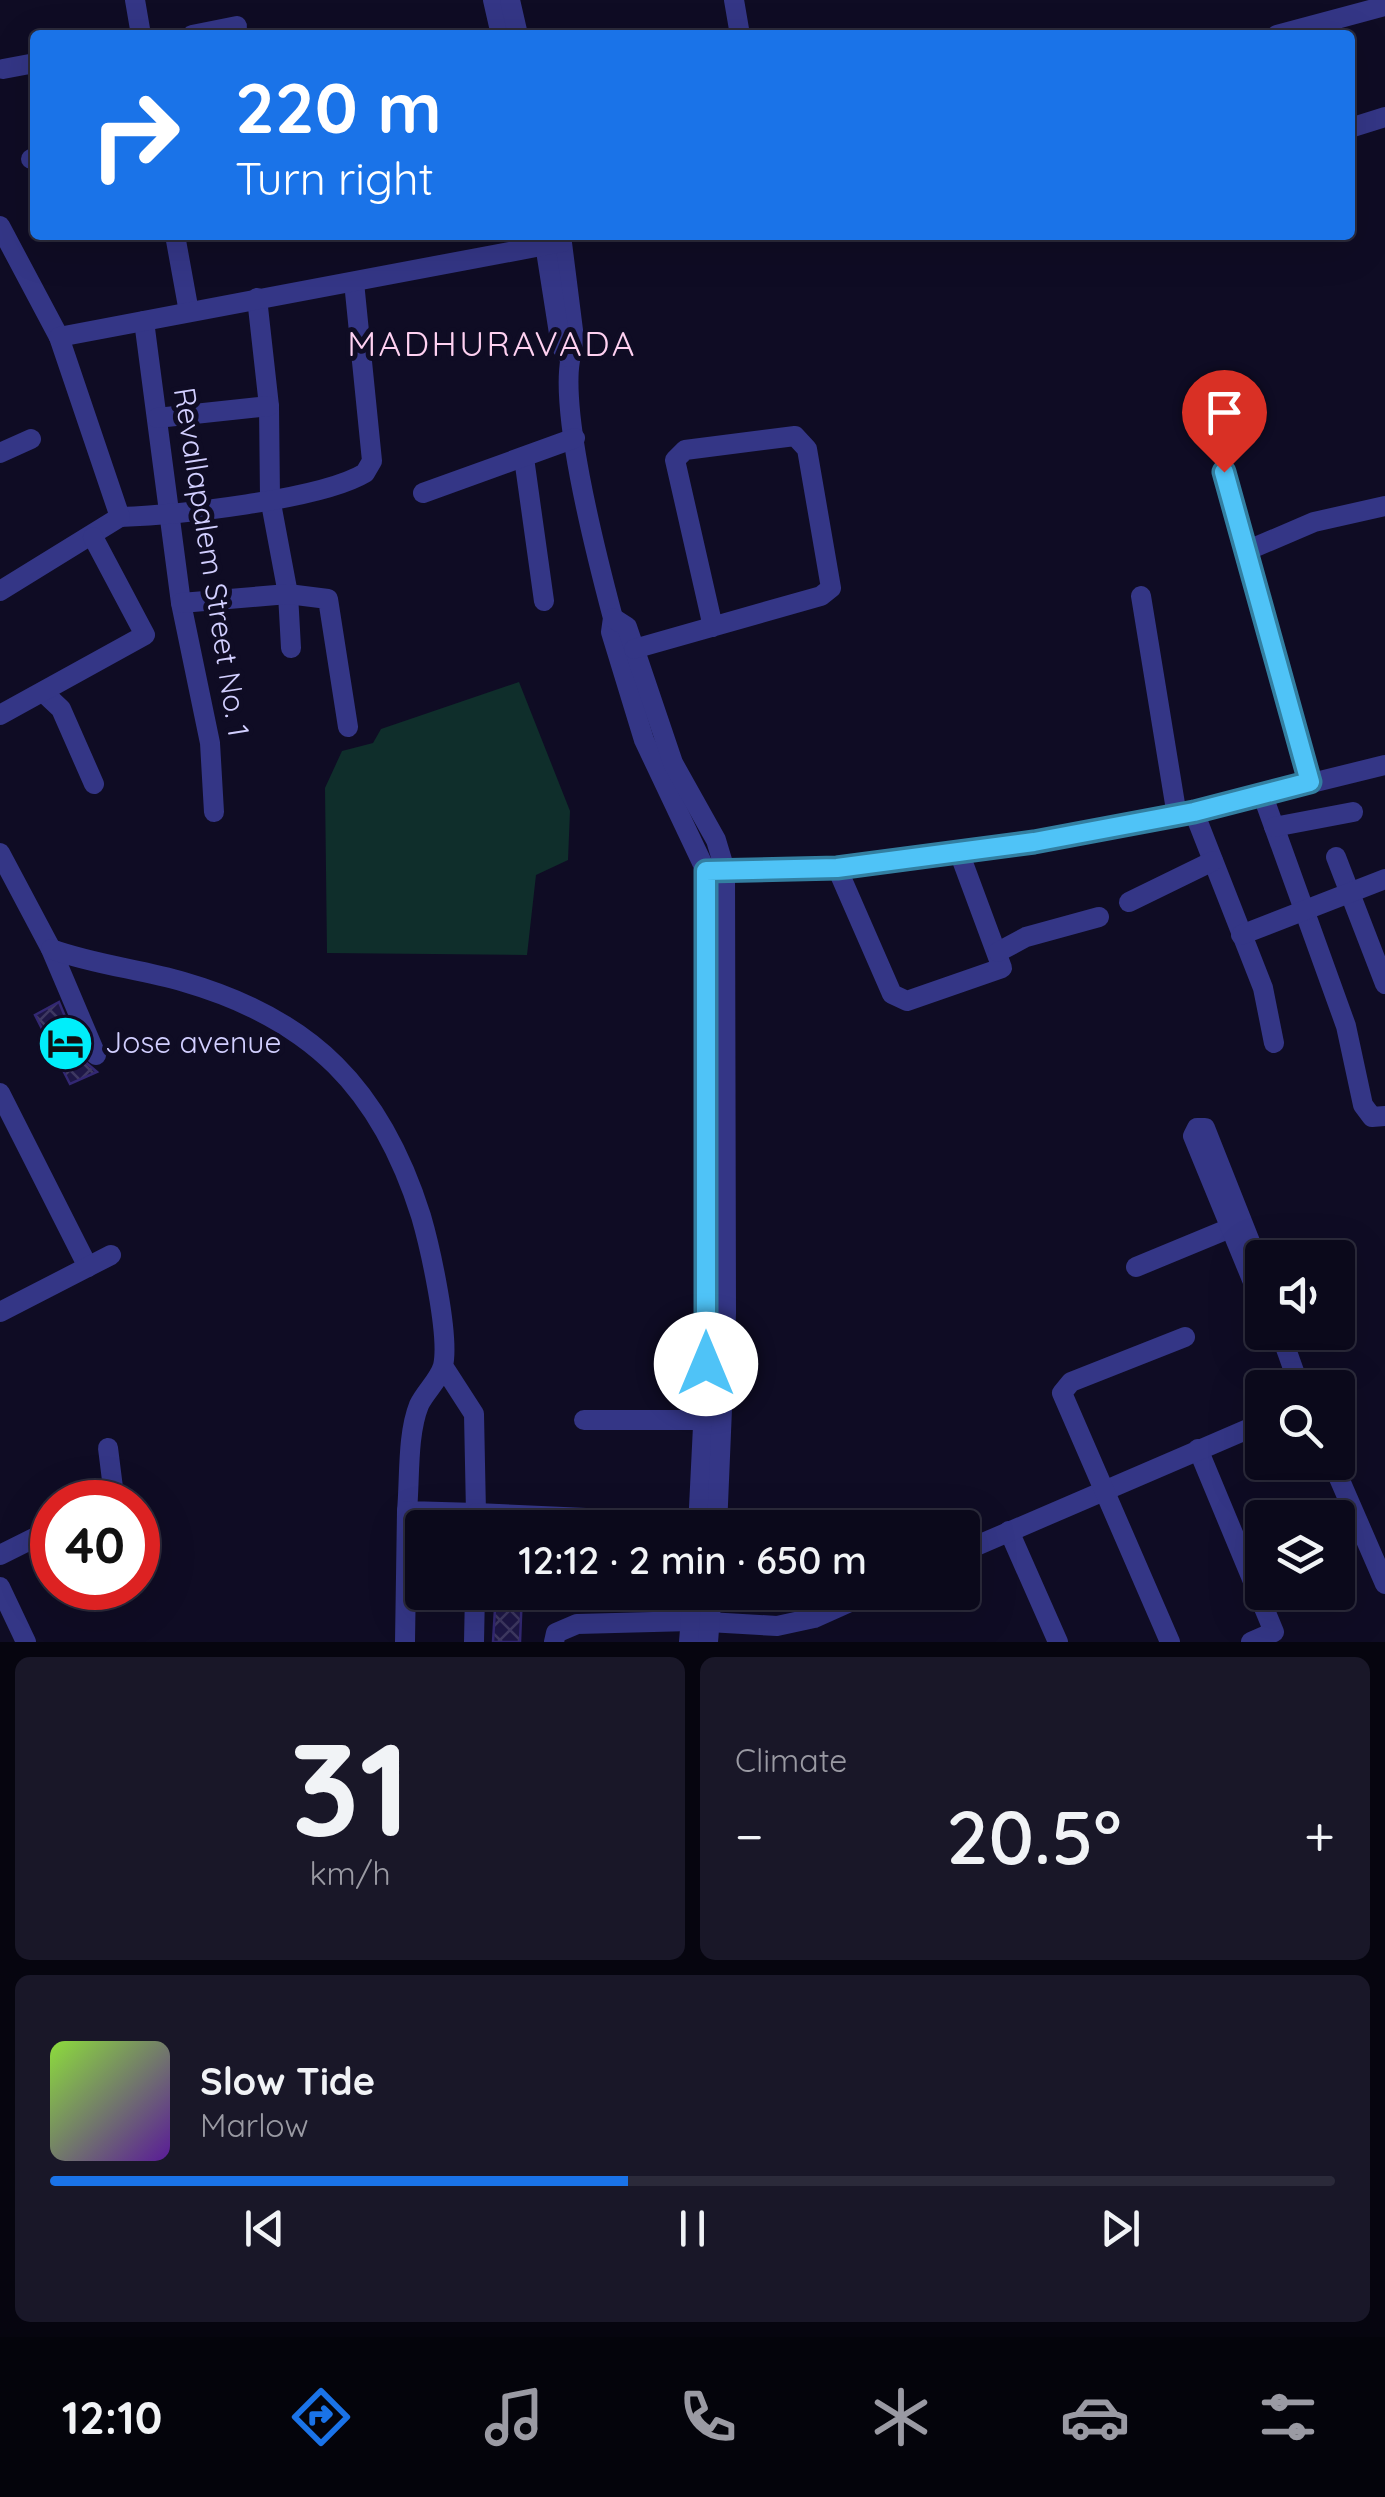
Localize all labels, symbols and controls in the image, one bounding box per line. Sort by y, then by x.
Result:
text: 220 m [235,63,442,151]
icon: right [70,70,200,200]
text: Turn right [235,150,434,206]
district label: MADHURAVADA [347,321,637,365]
pin [1182,370,1267,473]
street label: Revallapalem Street No. 1 [166,385,258,739]
icon: arrive [1197,385,1252,440]
hotel icon: Jose avenue [36,1013,96,1073]
place label: Jose avenue [105,1023,281,1061]
map controls [1245,1240,1355,1610]
button: sound [1245,1240,1355,1350]
position arrow [654,1312,758,1416]
button: search [1245,1370,1355,1480]
speed limit sign: 40 [30,1480,160,1610]
button: layers [1245,1500,1355,1610]
text: 12:12 · 2 min · 650 m [518,1536,867,1584]
text: 31 [290,1706,410,1869]
text: Climate [735,1740,847,1780]
text: 20.5° [946,1789,1121,1883]
text: − [735,1801,764,1870]
text: + [1304,1801,1335,1870]
text: km/h [309,1853,391,1893]
text: Slow Tide [200,2057,375,2105]
text: Marlow [200,2105,309,2145]
icon: previous [237,2201,292,2256]
icon: pause [665,2201,720,2256]
icon: next [1093,2201,1148,2256]
icon: directions [286,2382,356,2452]
icon: music [479,2382,549,2452]
icon: phone [673,2382,743,2452]
icon: climate [866,2382,936,2452]
icon: car [1060,2382,1130,2452]
icon: filters [1253,2382,1323,2452]
text: 12:10 [62,2389,162,2445]

